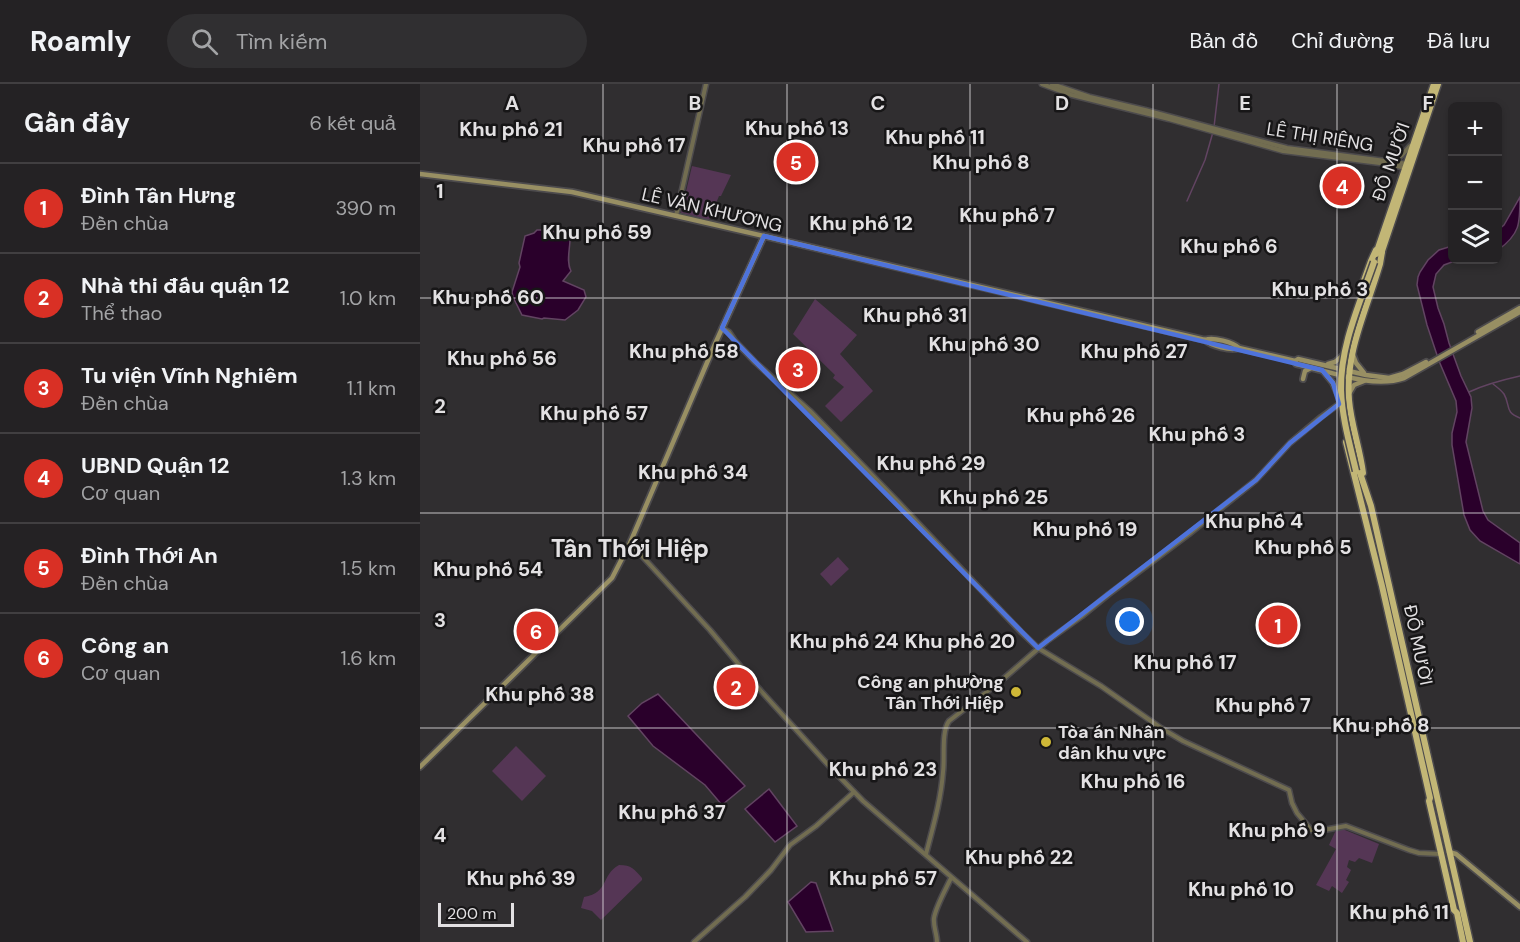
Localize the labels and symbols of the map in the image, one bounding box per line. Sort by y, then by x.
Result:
text: A [505,90,519,116]
text: B [689,90,701,116]
text: C [871,90,885,116]
text: D [1055,90,1069,116]
text: E [1239,90,1251,116]
text: F [1422,90,1434,116]
district label: Khu phố 13 [745,115,849,141]
district label: Khu phố 21 [459,116,563,142]
street label: LÊ THỊ RIÊNG [1265,117,1375,157]
street label: ĐỖ MƯỜI [1366,119,1416,205]
district label: Khu phố 11 [885,124,985,150]
district label: Khu phố 17 [583,132,686,158]
pin: 5 [776,140,815,184]
district label: Khu phố 8 [932,149,1030,175]
pin: 4 [1322,164,1362,208]
text: 1 [436,178,444,204]
street label: LÊ VĂN KHƯƠNG [639,182,785,238]
district label: Khu phố 7 [959,202,1055,228]
district label: Khu phố 12 [809,210,913,236]
district label: Khu phố 59 [542,219,652,245]
district label: Khu phố 6 [1180,233,1278,259]
district label: Khu phố 3 [1272,276,1368,302]
district label: Khu phố 60 [432,284,544,310]
district label: Khu phố 31 [863,302,967,328]
district label: Khu phố 30 [929,331,1039,357]
district label: Khu phố 58 [629,338,739,364]
district label: Khu phố 27 [1081,338,1188,364]
district label: Khu phố 56 [447,345,557,371]
pin: 3 [778,346,818,392]
text: 2 [434,393,446,419]
district label: Khu phố 57 [540,400,648,426]
district label: Khu phố 26 [1026,402,1136,428]
district label: Khu phố 3 [1149,421,1245,447]
district label: Khu phố 29 [877,450,985,476]
district label: Khu phố 34 [638,459,748,485]
district label: Khu phố 25 [940,484,1048,510]
district label: Khu phố 4 [1205,508,1303,534]
district label: Khu phố 19 [1033,516,1137,542]
district label: Tân Thới Hiệp [551,533,709,564]
district label: Khu phố 5 [1254,534,1352,560]
district label: Khu phố 54 [433,556,543,582]
pin: 1 [1258,602,1298,648]
street label: ĐỖ MƯỜI [1398,603,1438,687]
text: 3 [434,607,446,633]
your location [1115,607,1144,636]
pin: 6 [516,608,556,654]
district label: Khu phố 24 [789,628,899,654]
district label: Khu phố 20 [905,628,1015,654]
district label: Khu phố 17 [1134,649,1237,675]
pin: 2 [716,664,756,710]
place label: Công an phường Tân Thới Hiệp [857,670,1004,715]
district label: Khu phố 38 [485,681,595,707]
marker: Công an phường Tân Thới Hiệp [1009,685,1023,699]
district label: Khu phố 7 [1215,692,1311,718]
district label: Khu phố 8 [1332,712,1430,738]
place label: Tòa án Nhân dân khu vực [1058,720,1167,765]
marker: Tòa án Nhân dân khu vực [1039,735,1053,749]
district label: Khu phố 23 [829,756,937,782]
district label: Khu phố 16 [1081,768,1185,794]
district label: Khu phố 37 [618,799,726,825]
district label: Khu phố 9 [1228,817,1326,843]
text: 4 [434,822,447,848]
district label: Khu phố 22 [965,844,1073,870]
district label: Khu phố 39 [466,865,576,891]
district label: Khu phố 57 [829,865,937,891]
district label: Khu phố 10 [1188,876,1294,902]
district label: Khu phố 11 [1349,899,1449,925]
scale bar [438,900,514,928]

